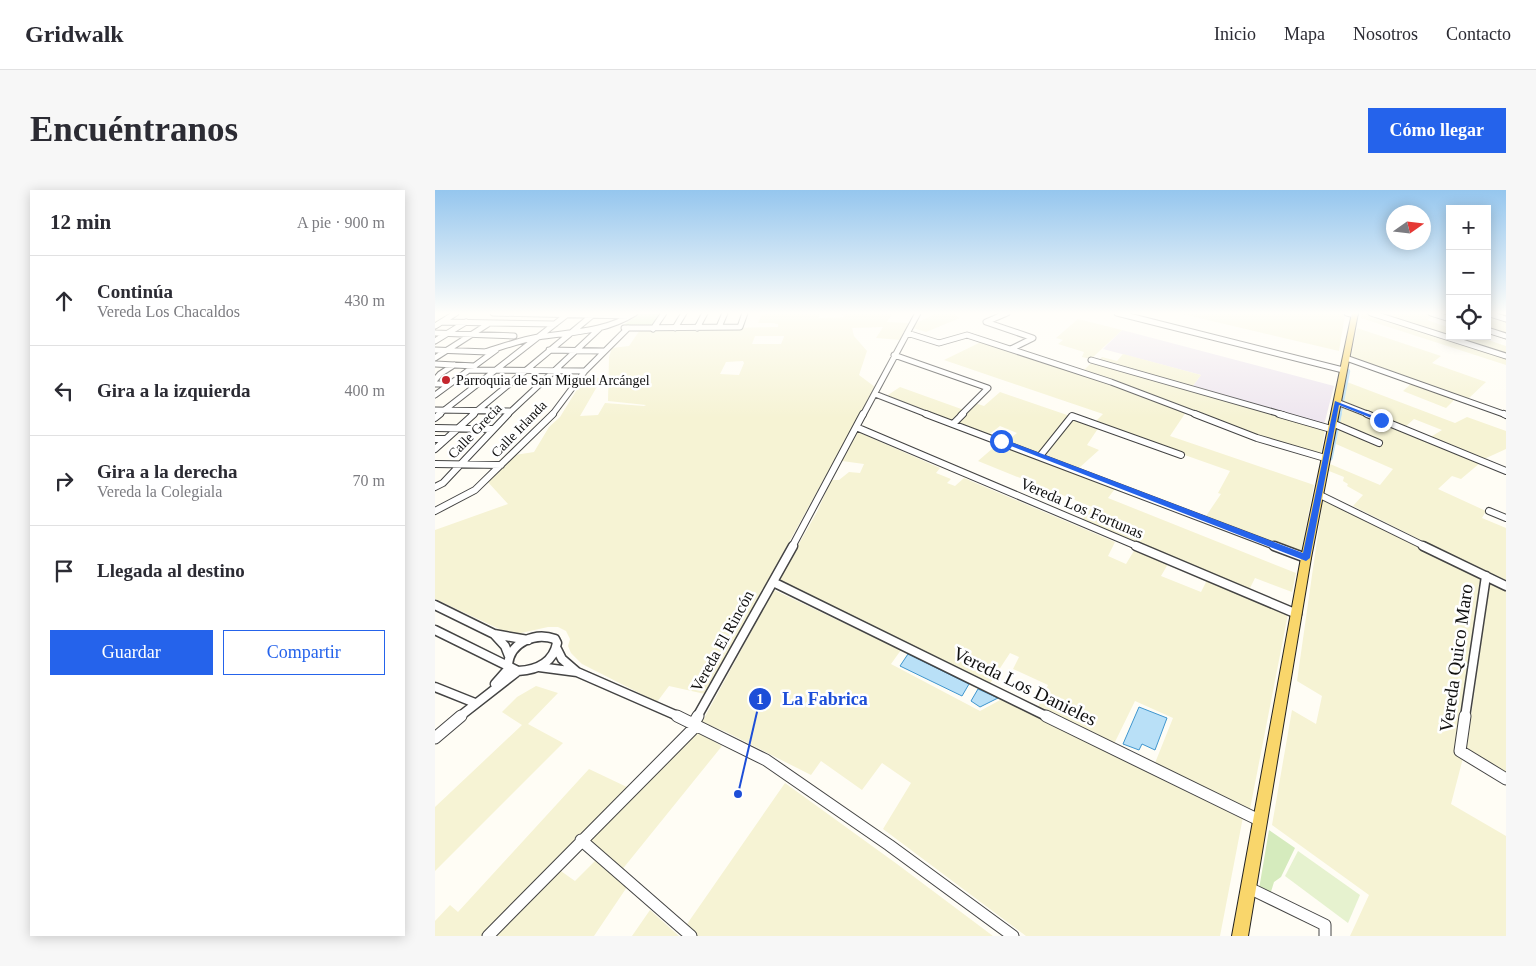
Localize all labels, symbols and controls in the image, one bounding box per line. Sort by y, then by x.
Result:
text: Gridwalk [25,21,124,47]
text: Inicio [1214,24,1256,44]
text: Mapa [1284,24,1325,44]
text: Nosotros [1353,24,1418,44]
text: Contacto [1446,24,1511,44]
button: Cómo llegar [1368,108,1506,153]
text: Encuéntranos [30,110,238,149]
north arrow [1386,205,1431,250]
map controls [1446,205,1491,340]
button: + [1446,205,1491,250]
text: 12 min [50,210,111,234]
text: A pie · 900 m [297,214,385,231]
button: − [1446,250,1491,295]
text: Continúa [97,281,173,302]
icon: ahead [50,287,78,315]
text: 430 m [345,292,385,309]
button: locate [1446,295,1491,340]
text: Vereda Los Chacaldos [97,303,240,320]
place label: Parroquia de San Miguel Arcángel [456,373,650,388]
marker: Parroquia de San Miguel Arcángel [440,374,452,386]
icon: left [50,377,78,405]
text: Gira a la izquierda [97,380,251,401]
text: 400 m [345,382,385,399]
street label: Calle Irlanda [488,397,550,460]
street label: Calle Grecia [445,400,505,462]
route end [1370,409,1393,432]
route start [990,430,1013,453]
text: Gira a la derecha [97,461,238,482]
icon: right [50,467,78,495]
text: 70 m [353,472,385,489]
street label: Vereda Los Fortunas [1018,474,1146,542]
text: Vereda la Colegiala [97,483,222,500]
icon: arrive [50,557,78,585]
text: Llegada al destino [97,560,245,581]
street label: Vereda Quico Maro [1435,582,1477,734]
street label: Vereda El Rincón [687,588,757,694]
button: Guardar [50,630,213,675]
button: Compartir [223,630,385,675]
street label: Vereda Los Danieles [950,642,1100,730]
callout: La Fabrica [747,682,878,715]
text: La Fabrica [782,689,868,709]
text: 1 [756,691,764,707]

